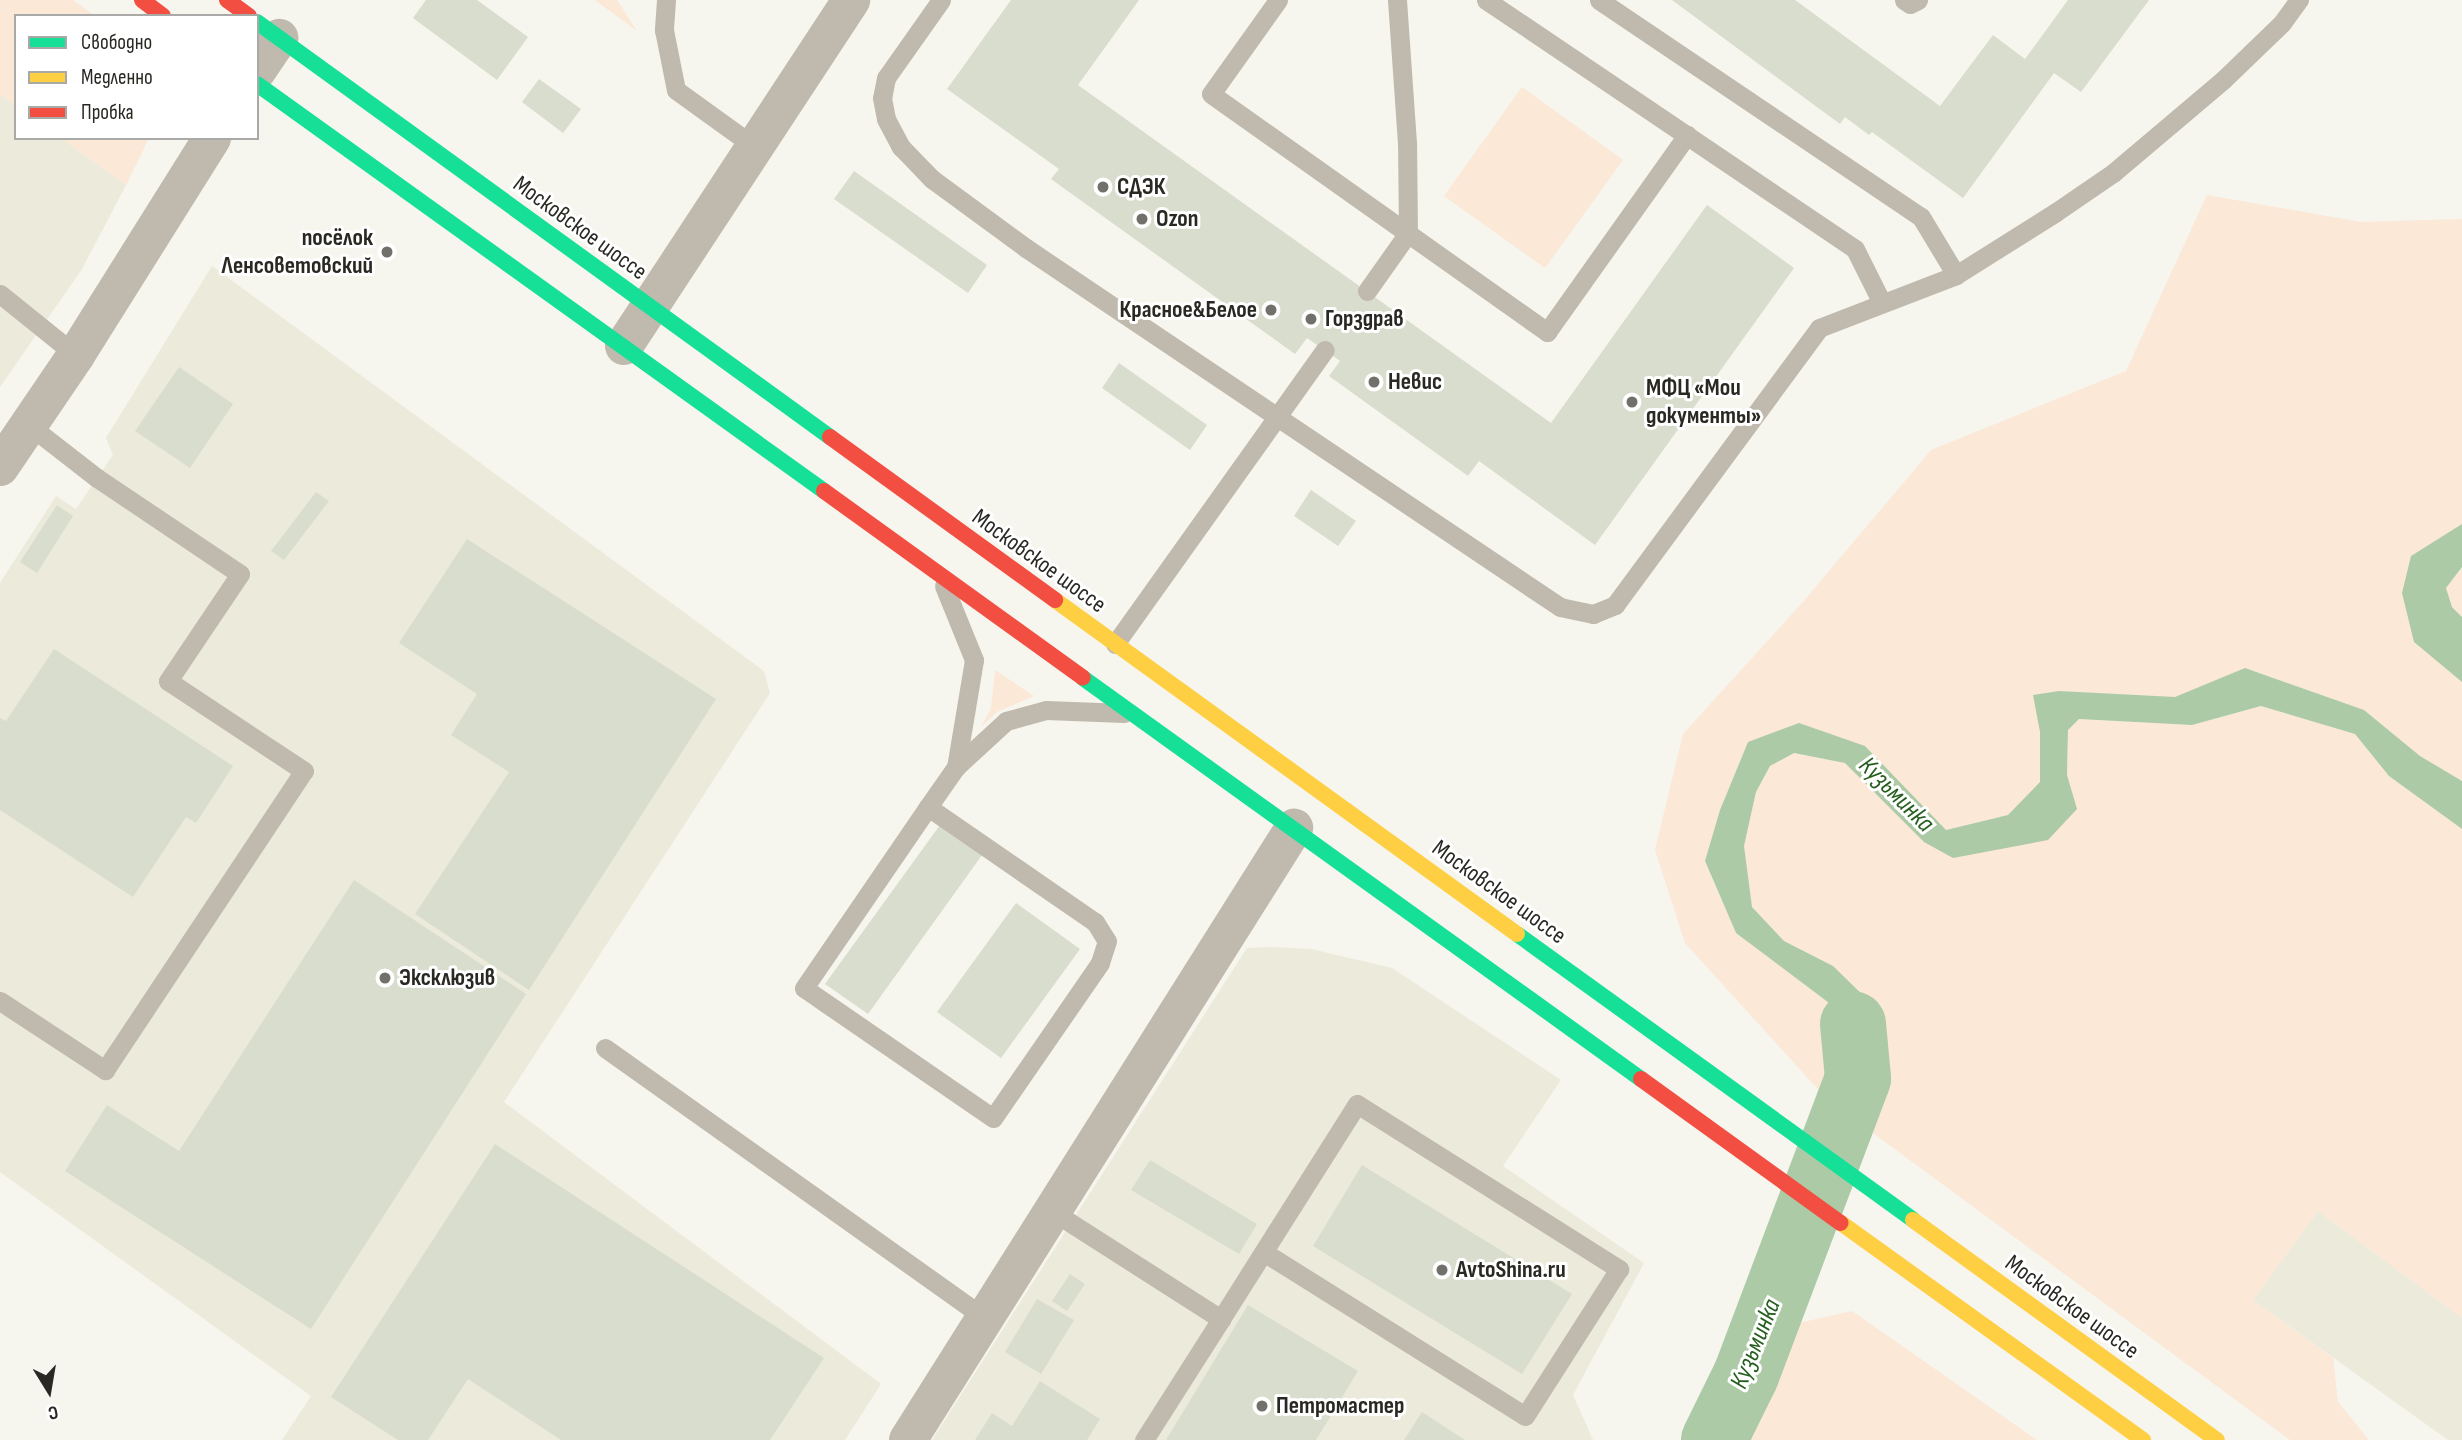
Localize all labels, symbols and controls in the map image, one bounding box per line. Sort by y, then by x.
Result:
legend [14,14,259,140]
text: Свободно [81,30,152,55]
text: Медленно [81,65,153,90]
text: Пробка [81,100,134,125]
street label: Московское шоссе [508,170,652,286]
place label: СДЭК [1117,173,1165,201]
marker: СДЭК [1095,179,1111,195]
place label: Ozon [1156,205,1198,233]
marker: Ozon [1134,211,1150,227]
place label: посёлок Ленсоветовский [222,224,373,280]
marker: посёлок Ленсоветовский [379,244,395,260]
place label: Красное&Белое [1120,296,1257,324]
marker: Красное&Белое [1263,302,1279,318]
place label: Горздрав [1325,305,1404,333]
marker: Горздрав [1303,311,1319,327]
place label: Невис [1388,368,1442,396]
marker: Невис [1366,374,1382,390]
place label: МФЦ «Мои документы» [1646,374,1761,430]
marker: МФЦ «Мои документы» [1624,394,1640,410]
street label: Московское шоссе [967,503,1111,619]
water label: Кузьминка [1852,751,1940,839]
street label: Московское шоссе [1427,834,1571,950]
place label: Эксклюзив [399,964,495,992]
marker: Эксклюзив [377,970,393,986]
street label: Московское шоссе [2000,1249,2144,1365]
place label: AvtoShina.ru [1456,1256,1566,1284]
marker: AvtoShina.ru [1434,1262,1450,1278]
water label: Кузьминка [1724,1295,1788,1393]
north arrow [14,1356,84,1426]
place label: Петромастер [1276,1392,1404,1420]
marker: Петромастер [1254,1398,1270,1414]
text: С [46,1400,60,1424]

